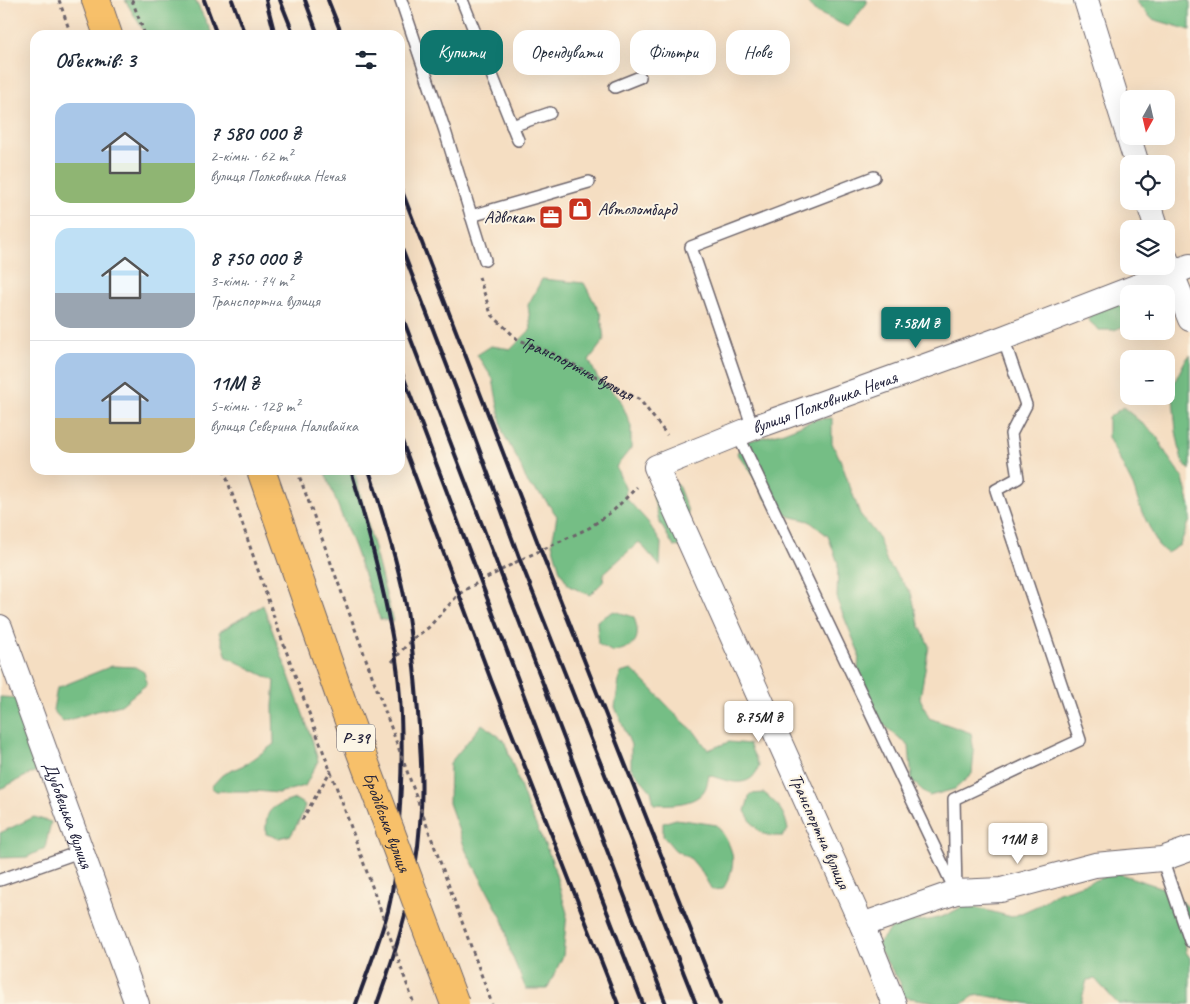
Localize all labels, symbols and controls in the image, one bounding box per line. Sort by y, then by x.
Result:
chip: Купити [420,30,503,75]
chip: Орендувати [513,30,620,75]
chip: Фільтри [630,30,716,75]
chip: Нове [726,30,790,75]
icon: filters [352,46,380,74]
text: Об’єктів: 3 [55,47,136,73]
north arrow [1120,90,1175,145]
map controls [1120,90,1175,405]
text: 7 580 000 ₴ [210,120,301,146]
icon: home [95,123,155,183]
text: 2-кімн. · 62 m² [210,146,292,166]
button: locate [1120,155,1175,210]
text: вулиця Полковника Нечая [210,166,346,186]
shop icon: Автоломбард [567,196,593,222]
place label: Автоломбард [598,198,678,220]
office icon: Адвокат [538,204,564,230]
place label: Адвокат [484,206,536,228]
button: layers [1120,220,1175,275]
text: 8 750 000 ₴ [210,245,301,271]
icon: home [95,248,155,308]
text: 3-кімн. · 74 m² [210,271,292,291]
button: + [1120,285,1175,340]
text: Транспортна вулиця [210,291,320,311]
pin: 7.58M ₴ [870,306,962,349]
text: 7.58M ₴ [892,313,940,333]
street label: Транспортна вулиця [518,331,639,406]
button: − [1120,350,1175,405]
street label: вулиця Полковника Нечая [749,366,901,438]
text: 11M ₴ [210,370,259,396]
icon: home [95,373,155,433]
text: 5-кімн. · 128 m² [210,396,300,416]
text: вулиця Северина Наливайка [210,416,358,436]
pin: 8.75M ₴ [713,700,805,743]
text: 8.75M ₴ [735,707,783,727]
road number: Р-39 [337,724,375,751]
street label: Дубовецька вулиця [39,759,98,873]
street label: Бродівська вулиця [358,769,416,877]
street label: Транспортна вулиця [785,770,856,894]
pin: 11M ₴ [983,822,1053,865]
text: 11M ₴ [999,829,1037,849]

